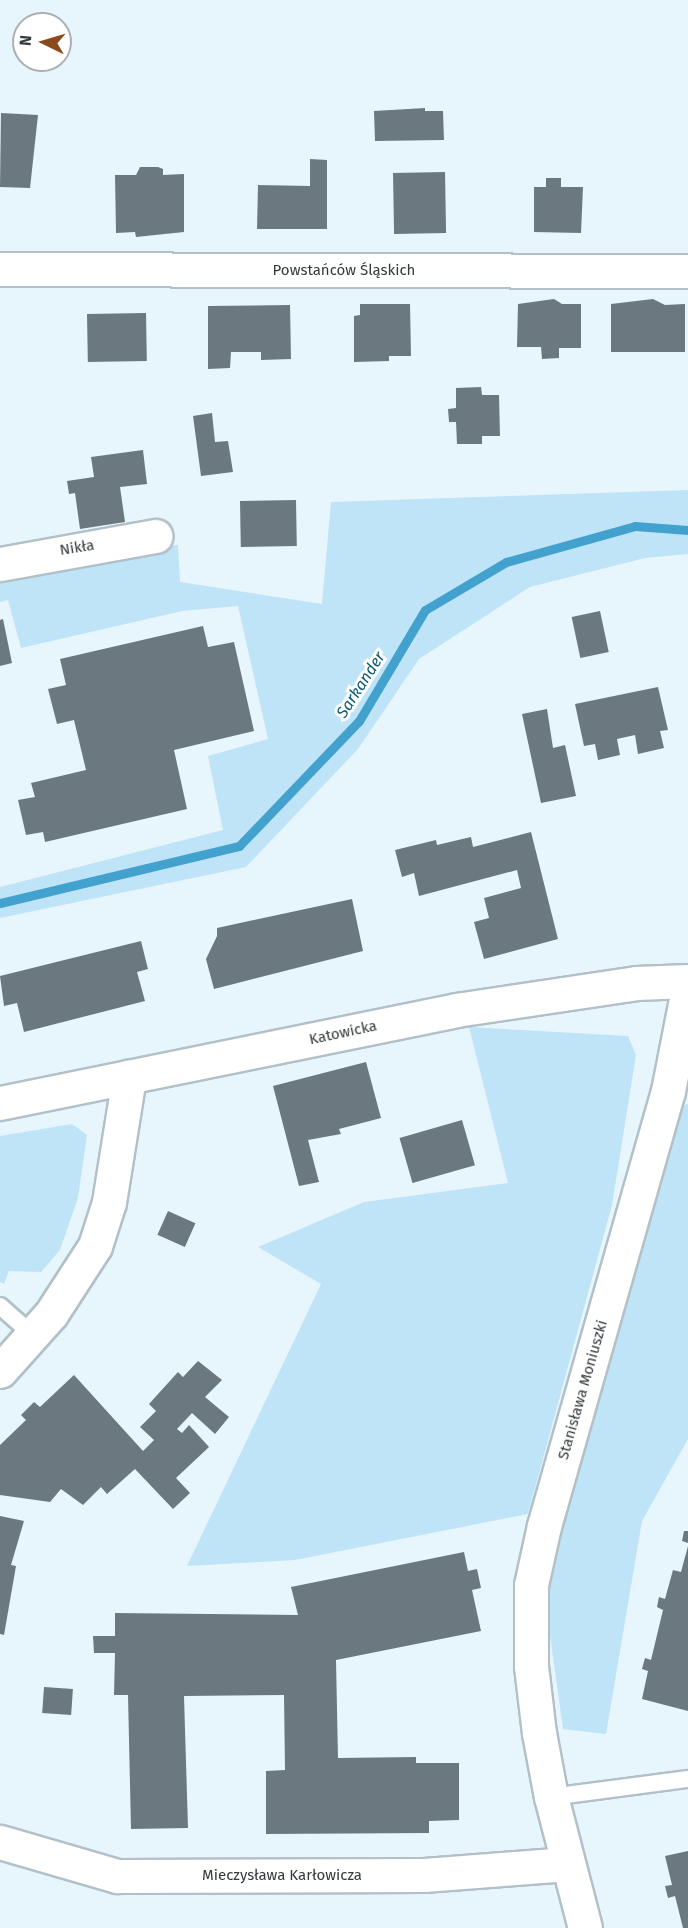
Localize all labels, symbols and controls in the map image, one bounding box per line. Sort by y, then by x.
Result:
north arrow [12,12,72,72]
text: N [16,34,35,47]
street label: Powstańców Śląskich [273,262,415,280]
street label: Nikła [58,536,96,560]
water label: Sarkander [333,648,389,722]
street label: Katowicka [308,1017,378,1049]
street label: Stanisława Moniuszki [554,1318,612,1462]
street label: Mieczysława Karłowicza [202,1867,362,1885]

